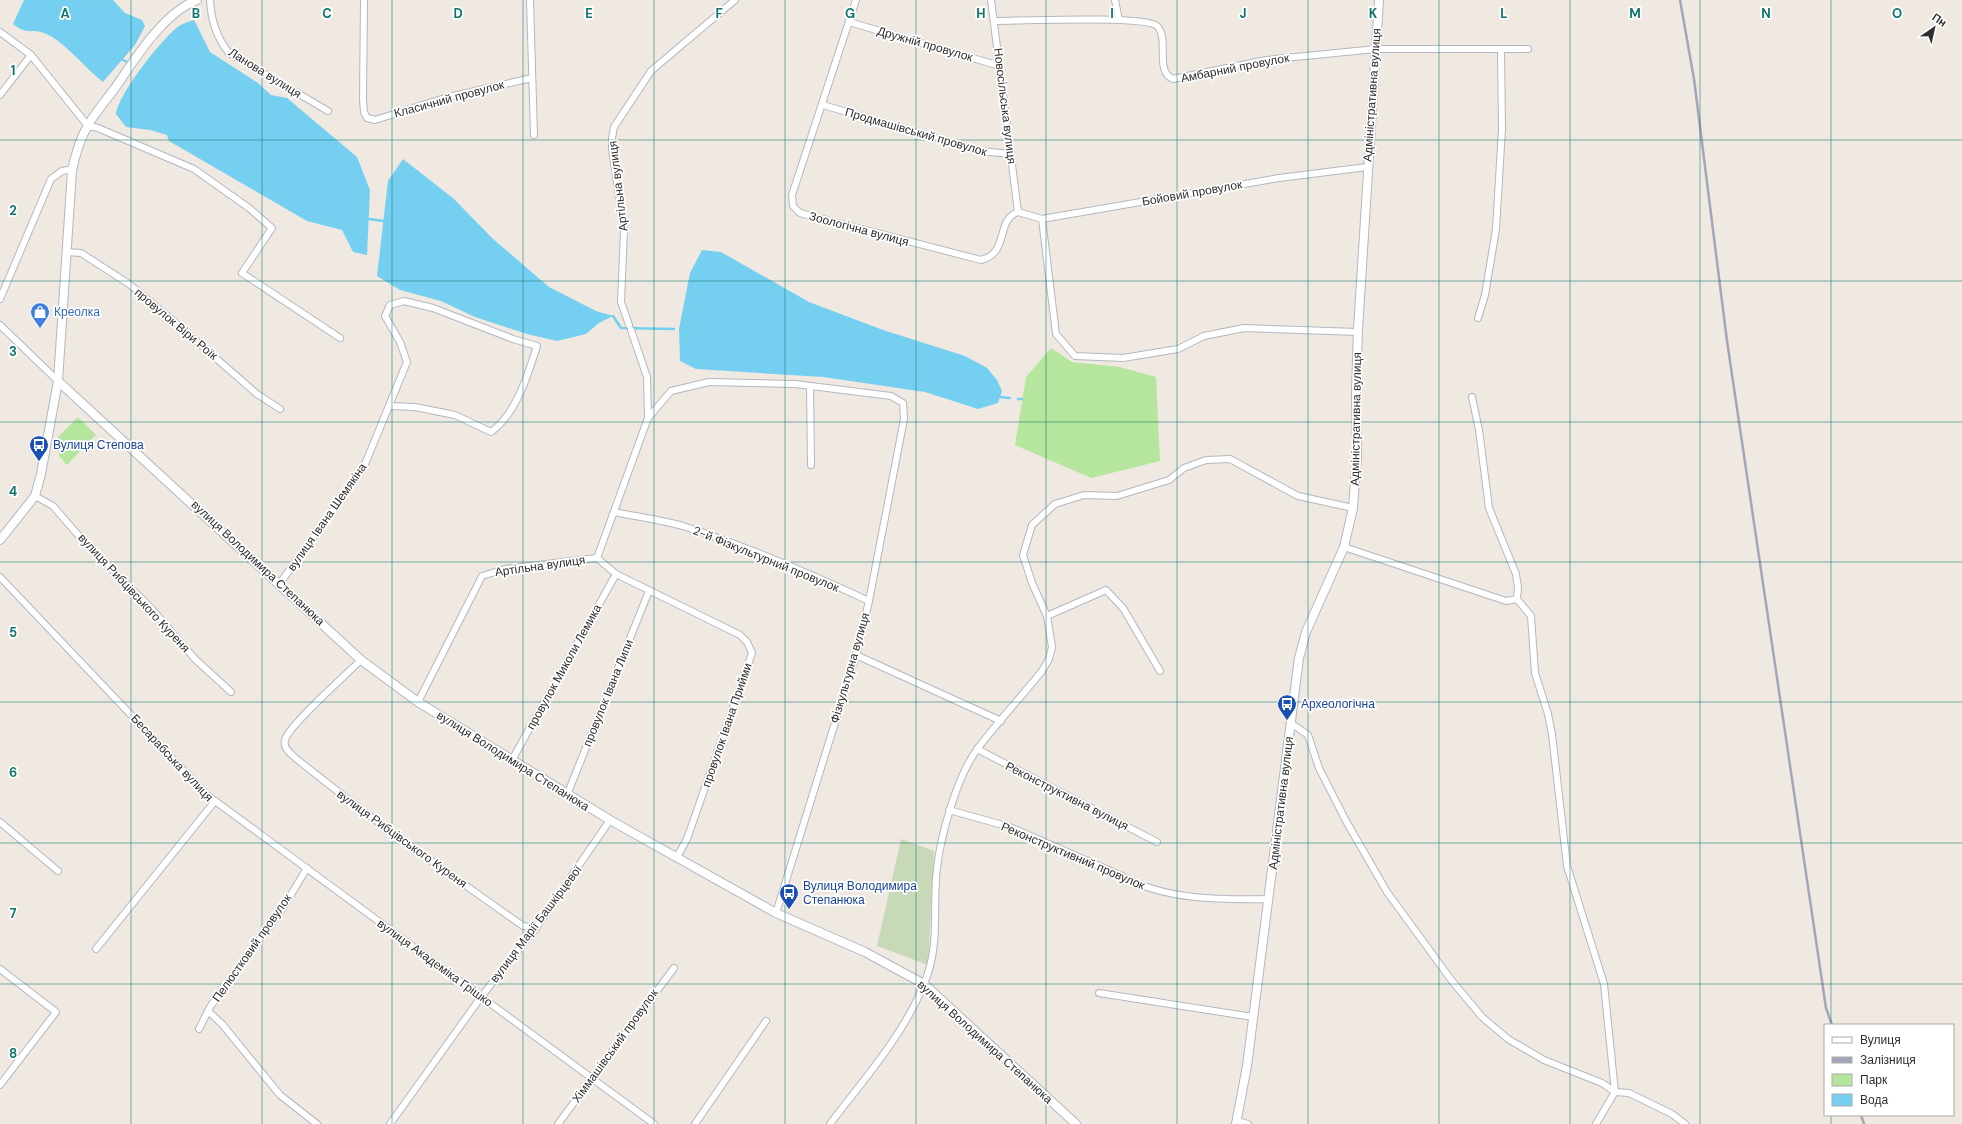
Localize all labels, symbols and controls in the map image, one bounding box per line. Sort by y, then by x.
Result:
text: A [60,5,70,22]
text: B [192,5,200,22]
text: C [322,5,332,22]
text: D [453,5,463,22]
text: E [585,5,593,22]
text: F [715,5,723,22]
text: G [845,5,855,22]
text: H [976,5,986,22]
text: I [1110,5,1114,22]
text: J [1239,5,1247,22]
text: K [1369,5,1378,22]
text: L [1500,5,1508,22]
text: M [1629,5,1641,22]
text: N [1761,5,1771,22]
text: O [1892,5,1902,22]
north arrow [1914,8,1954,48]
text: Пн [1930,10,1950,30]
street label: Дружній провулок [875,23,975,66]
street label: Адміністративна вулиця [1359,28,1385,162]
street label: Ланова вулиця [226,44,304,102]
street label: Новосільська вулиця [990,47,1020,165]
street label: Амбарний провулок [1179,50,1291,86]
text: 1 [11,62,15,79]
street label: Класичний провулок [392,76,507,121]
street label: Продмашівський провулок [843,104,990,160]
street label: Артільна вулиця [604,140,632,232]
street label: Бойовий провулок [1141,176,1244,210]
text: 2 [9,202,17,219]
street label: Зоологічна вулиця [807,208,911,250]
street label: провулок Віри Роїк [131,284,222,364]
shop icon: Креолка [29,301,51,329]
place label: Креолка [54,304,100,320]
text: 3 [9,343,17,360]
street label: Адміністративна вулиця [1347,352,1365,486]
bus stop icon: Вулиця Степова [28,434,50,462]
place label: Вулиця Степова [53,437,144,453]
street label: вулиця Івана Шемякіна [284,460,371,574]
text: 4 [9,483,17,500]
street label: вулиця Володимира Степанюка [188,497,328,629]
street label: 2-й Фізкультурний провулок [691,522,842,596]
street label: вулиця Рибцівського Куреня [75,530,193,656]
street label: Артільна вулиця [494,552,586,580]
street label: провулок Миколи Лемика [523,601,605,733]
street label: Фізкультурна вулиця [827,611,873,725]
text: 5 [9,624,17,641]
street label: провулок Івана Липи [579,637,637,749]
street label: провулок Івана Прийми [698,661,756,789]
bus stop icon: Археологічна [1276,693,1298,721]
place label: Археологічна [1301,696,1375,712]
street label: вулиця Володимира Степанюка [434,707,593,815]
street label: Бесарабська вулиця [127,711,217,805]
street label: Адміністративна вулиця [1265,736,1297,870]
street label: Реконструктивна вулиця [1003,758,1131,834]
text: 6 [9,764,17,781]
street label: вулиця Рибцівського Куреня [334,786,470,892]
street label: Реконструктивний провулок [999,818,1148,894]
street label: вулиця Марії Башкірцевої [487,861,586,986]
place label: Вулиця Володимира Степанюка [803,878,917,908]
bus stop icon: Вулиця Володимира Степанюка [778,882,800,910]
street label: Пелюстковий провулок [209,890,296,1005]
text: 7 [10,905,17,922]
street label: вулиця Академіка Грішко [374,916,496,1011]
street label: вулиця Володимира Степанюка [914,977,1056,1107]
street label: Хіммашівський провулок [568,985,662,1106]
legend [1824,1024,1954,1116]
text: Вулиця [1860,1032,1901,1048]
text: 8 [9,1045,17,1062]
text: Залізниця [1860,1052,1916,1068]
text: Парк [1860,1072,1888,1088]
text: Вода [1860,1092,1888,1108]

